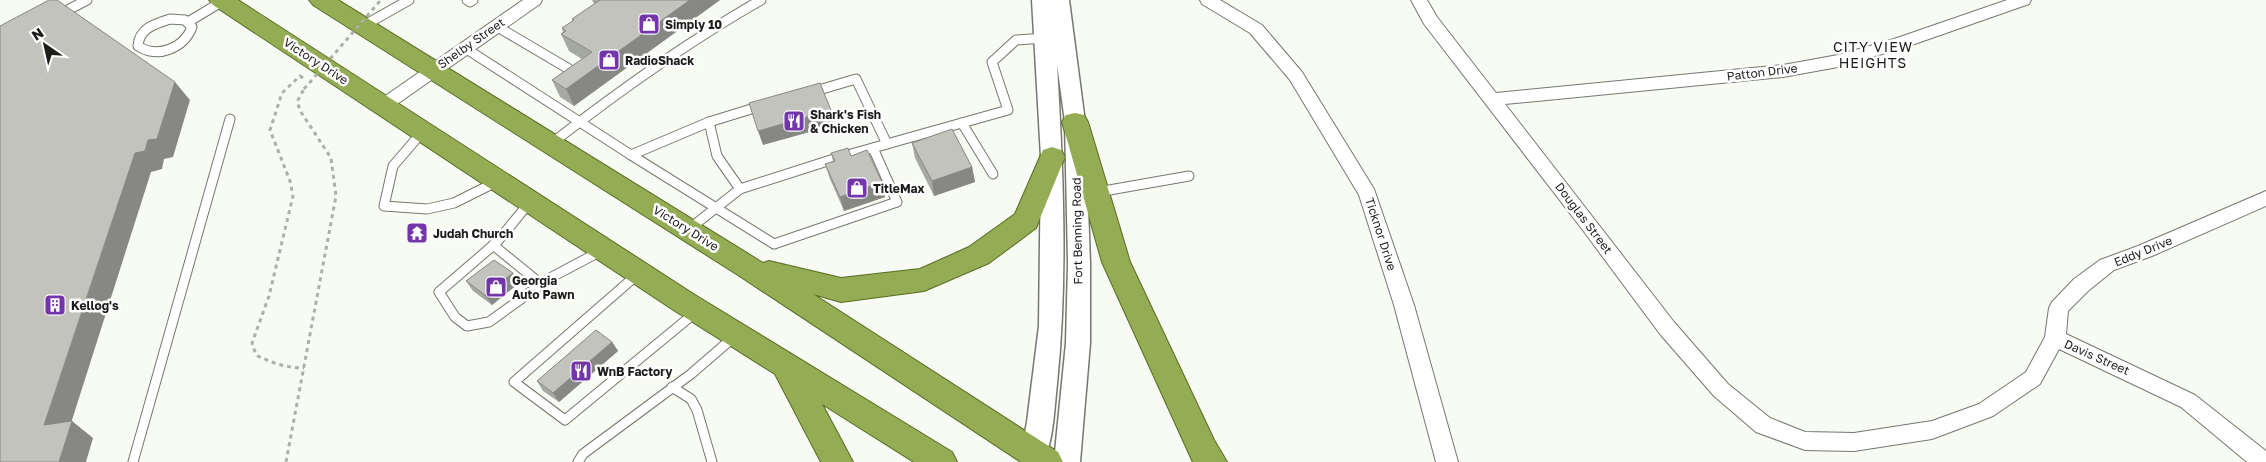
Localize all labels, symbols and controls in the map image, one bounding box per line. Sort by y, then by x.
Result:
shop icon: Simply 10 [637,12,661,36]
street label: Shelby Street [435,14,508,72]
place label: Simply 10 [665,17,722,32]
north arrow [20,20,70,70]
text: N [28,24,47,44]
street label: Victory Drive [281,34,351,88]
district label: CITY VIEW HEIGHTS [1833,38,1913,71]
shop icon: RadioShack [597,48,621,72]
place label: RadioShack [625,53,694,68]
street label: Patton Drive [1726,60,1798,84]
place label: Shark's Fish & Chicken [810,107,881,136]
restaurant icon: Shark's Fish & Chicken [782,109,806,133]
shop icon: TitleMax [845,176,869,200]
street label: Fort Benning Road [1069,177,1085,285]
street label: Douglas Street [1552,179,1616,257]
place label: TitleMax [873,181,925,196]
street label: Ticknor Drive [1362,196,1400,272]
street label: Victory Drive [651,202,722,254]
temple icon: Judah Church [405,221,429,245]
place label: Judah Church [433,226,513,241]
street label: Eddy Drive [2112,233,2174,269]
place label: Georgia Auto Pawn [512,273,574,302]
shop icon: Georgia Auto Pawn [484,275,508,299]
building icon: Kellog's [43,293,67,317]
place label: Kellog's [71,298,119,313]
street label: Davis Street [2062,336,2132,378]
restaurant icon: WnB Factory [569,359,593,383]
place label: WnB Factory [597,364,673,379]

